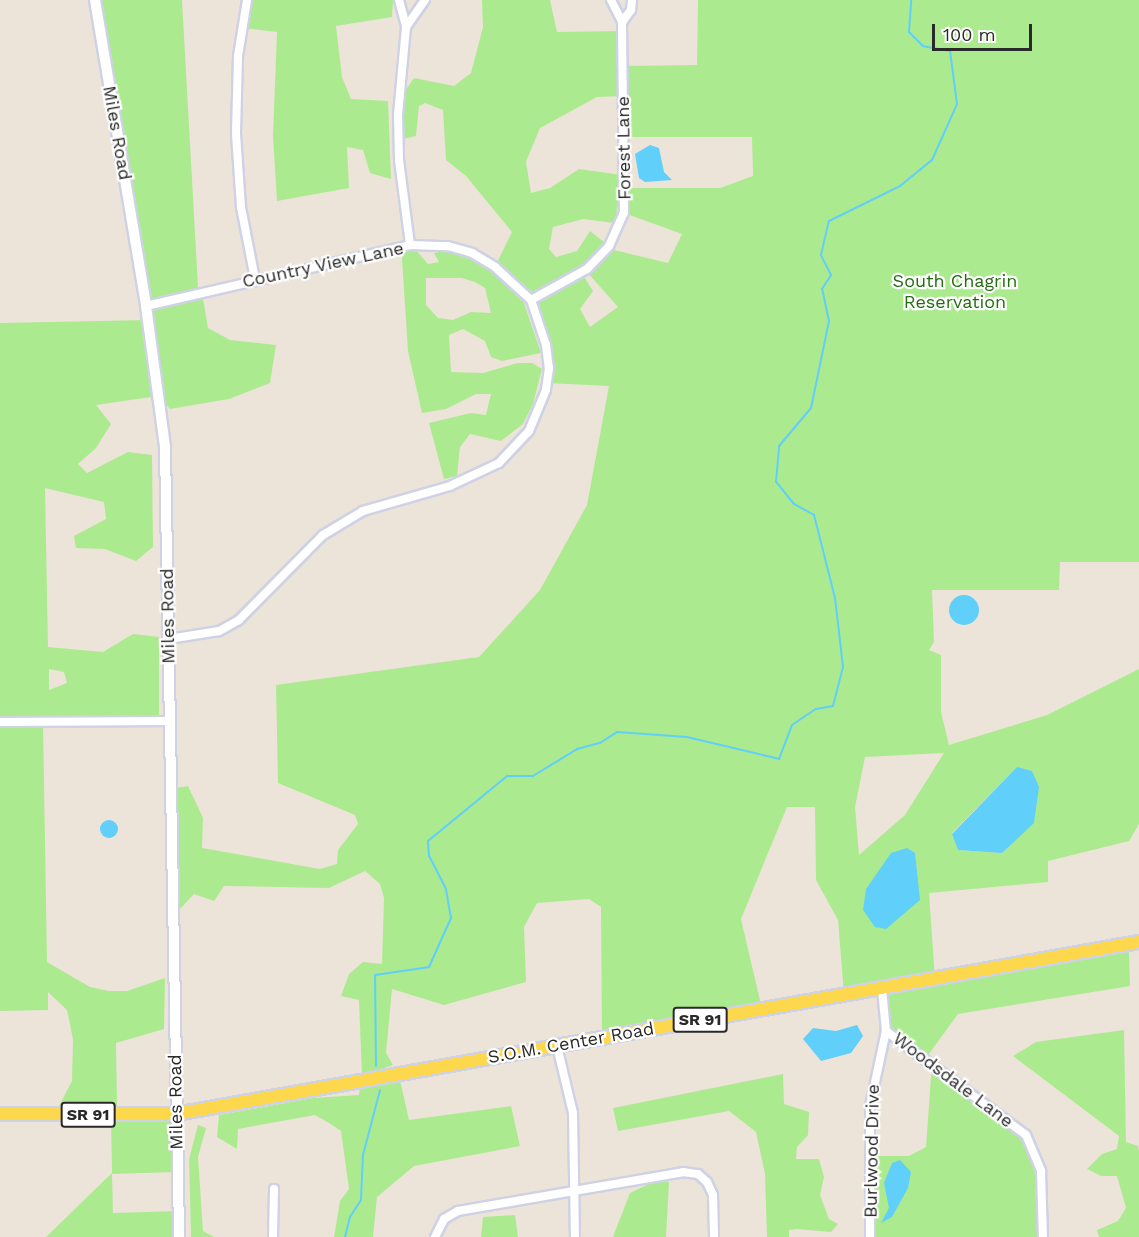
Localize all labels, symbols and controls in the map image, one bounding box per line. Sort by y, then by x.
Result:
scale bar [935,12,1036,50]
text: 100 m [943,24,996,45]
street label: Miles Road [98,84,136,182]
street label: Forest Lane [612,96,636,200]
street label: Country View Lane [240,237,406,293]
park label: South Chagrin Reservation [893,271,1017,314]
street label: Miles Road [156,568,180,664]
road number: SR 91 [672,1007,728,1033]
street label: S.O.M. Center Road [486,1018,656,1068]
street label: Woodsdale Lane [889,1028,1017,1132]
street label: Miles Road [164,1054,188,1150]
street label: Burlwood Drive [860,1084,884,1218]
road number: SR 91 [60,1102,116,1128]

